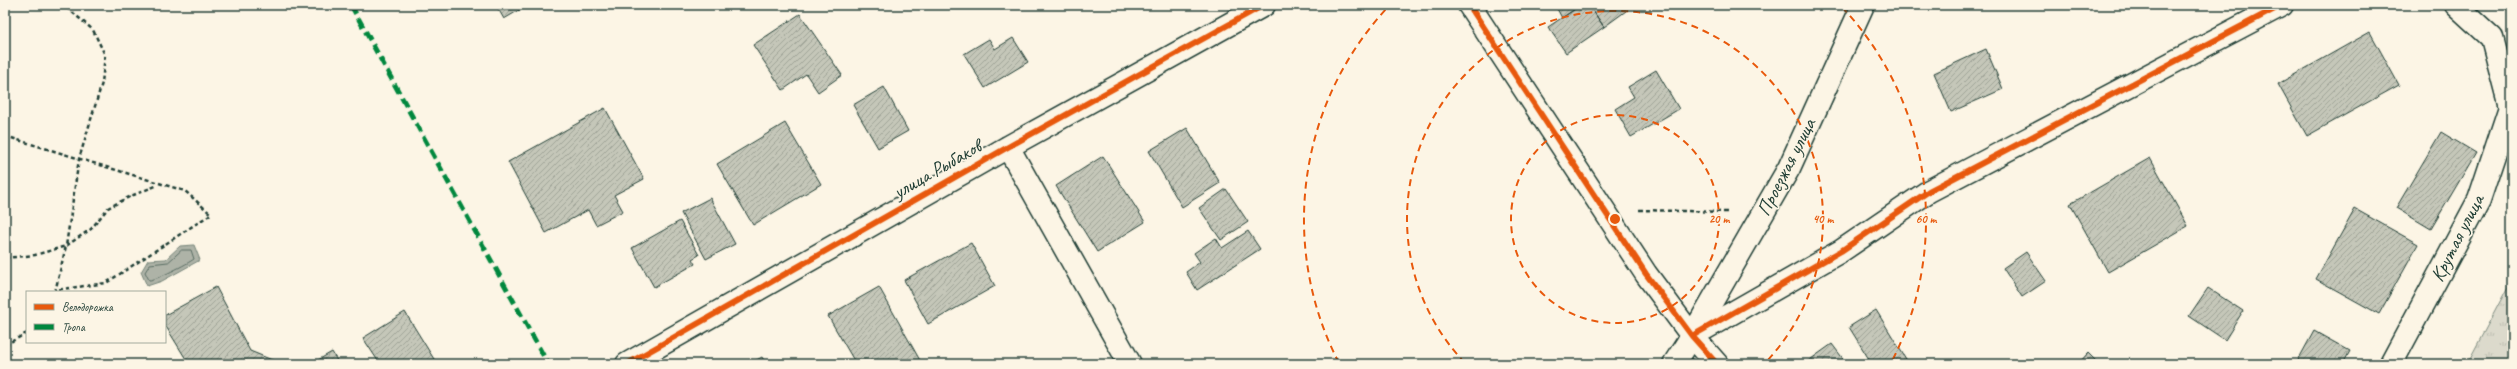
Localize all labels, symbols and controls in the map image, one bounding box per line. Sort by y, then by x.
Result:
street label: Проезжая улица [1751,113,1822,220]
street label: улица Рыбаков [888,132,989,205]
street label: Крутая улица [2424,189,2490,286]
text: 20 m [1709,211,1730,227]
text: 40 m [1813,211,1834,227]
text: 60 m [1916,211,1938,227]
centre of rings [1608,212,1622,226]
legend [26,291,166,343]
text: Велодорожка [62,299,114,315]
text: Тропа [62,319,86,335]

